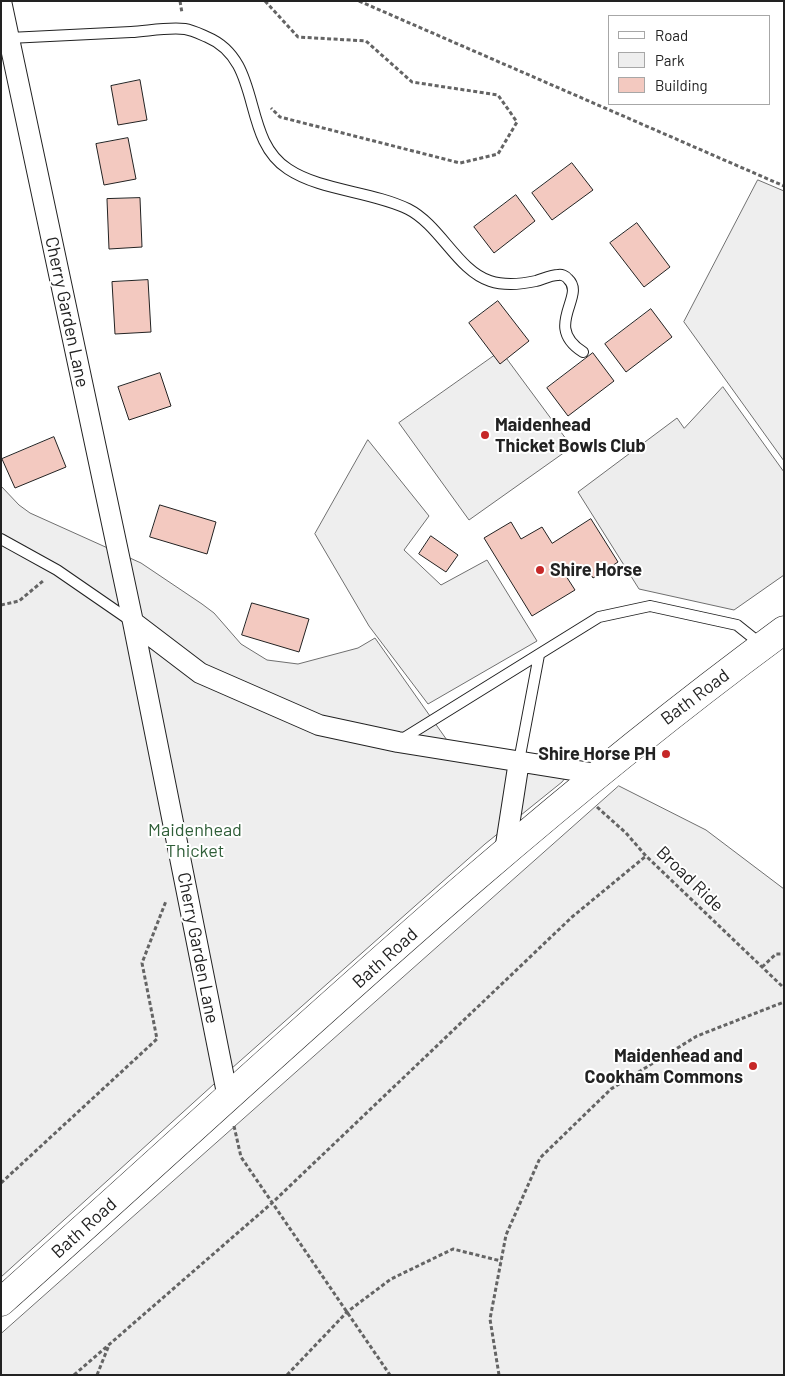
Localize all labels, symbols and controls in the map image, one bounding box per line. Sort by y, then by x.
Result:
legend [608,15,770,105]
text: Road [655,26,688,44]
text: Park [655,51,684,69]
text: Building [655,76,708,94]
street label: Cherry Garden Lane [40,235,94,389]
place label: Maidenhead Thicket Bowls Club [495,414,646,456]
marker: Maidenhead Thicket Bowls Club [479,429,491,441]
place label: Shire Horse [550,559,642,581]
marker: Shire Horse [534,564,546,576]
street label: Bath Road [657,664,733,730]
place label: Shire Horse PH [538,743,656,765]
marker: Shire Horse PH [660,748,672,760]
park label: Maidenhead Thicket [148,819,242,862]
street label: Broad Ride [652,842,728,916]
street label: Cherry Garden Lane [173,871,223,1025]
street label: Bath Road [348,923,422,993]
place label: Maidenhead and Cookham Commons [585,1045,743,1088]
marker: Maidenhead and Cookham Commons [747,1060,759,1072]
street label: Bath Road [47,1193,121,1263]

